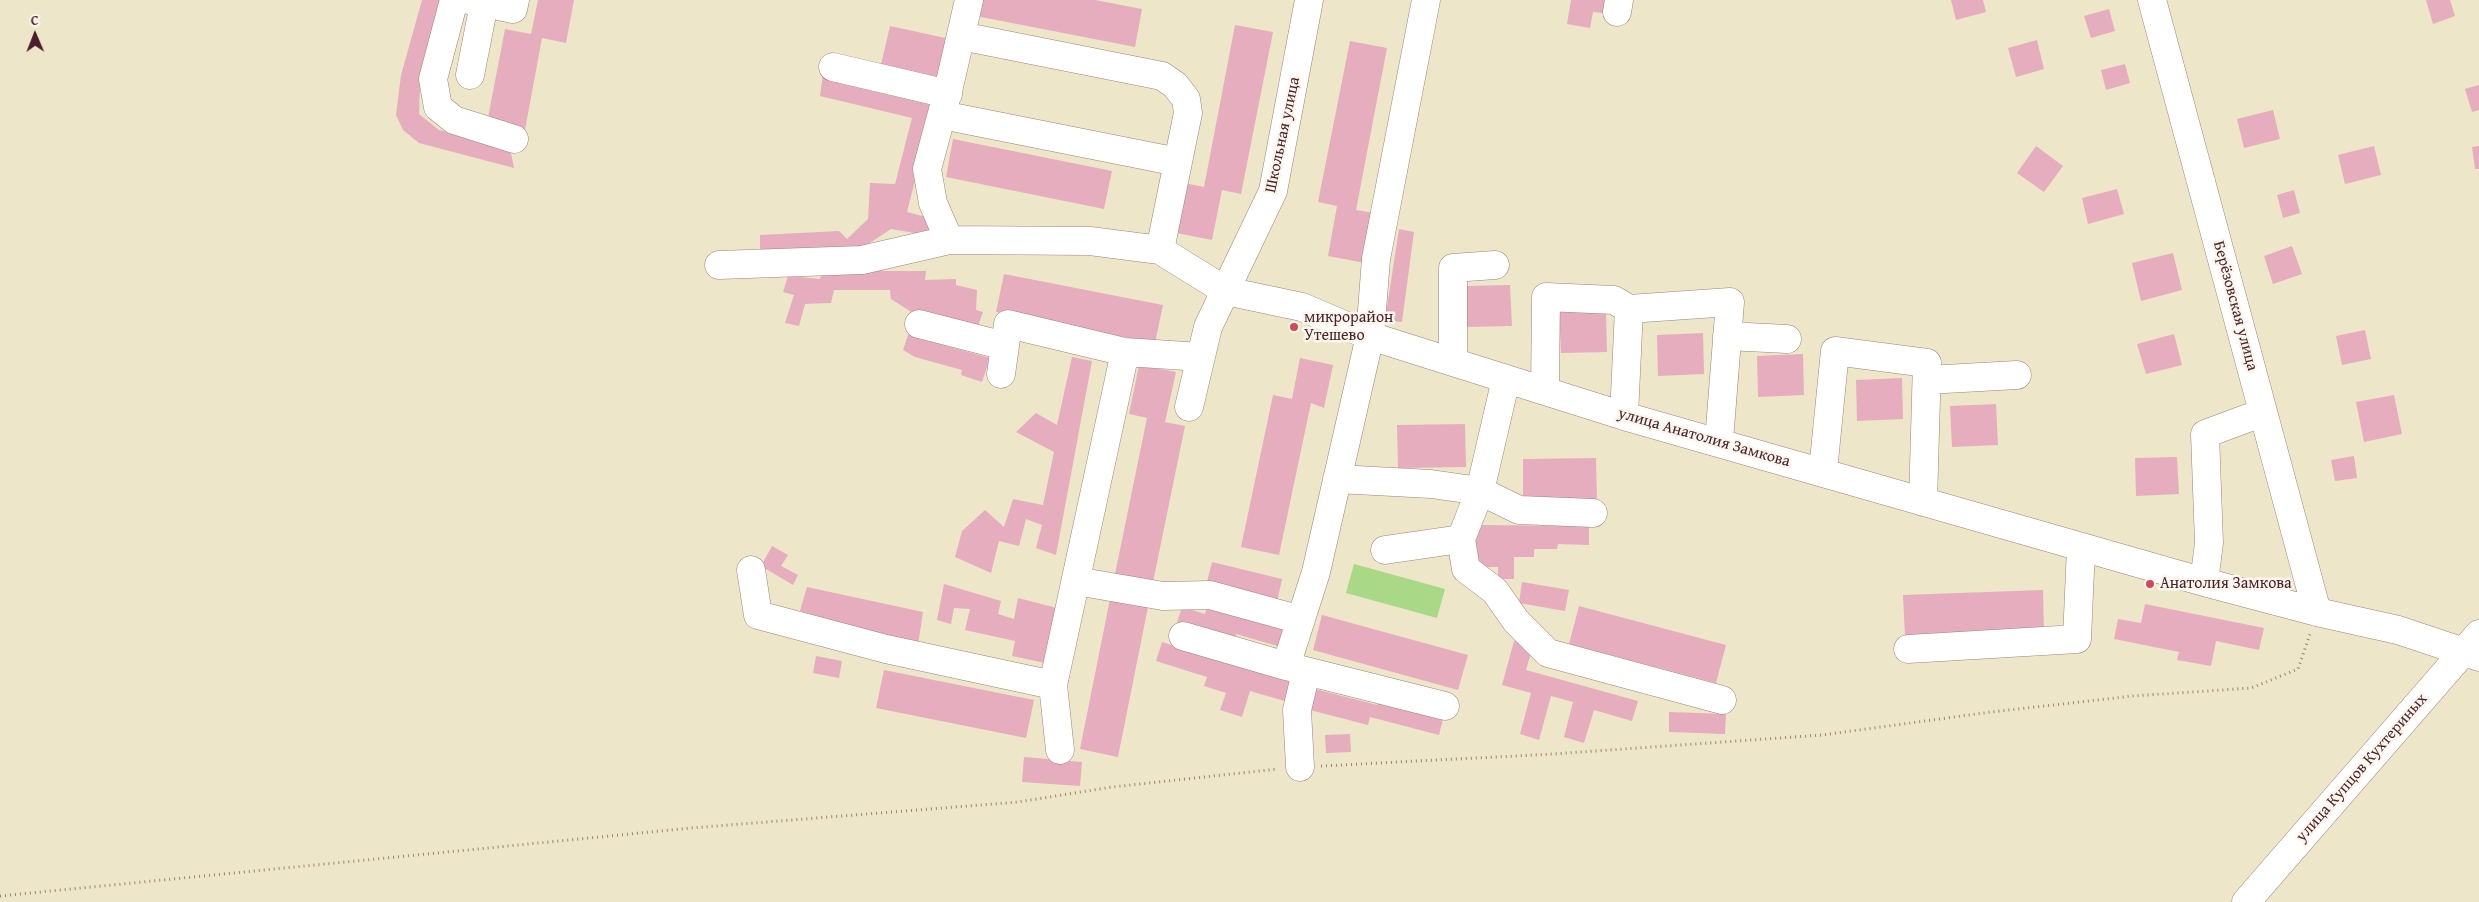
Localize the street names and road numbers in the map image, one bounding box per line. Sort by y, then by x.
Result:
street label: Школьная улица [1261,75,1305,195]
street label: Берёзовская улица [2208,239,2262,373]
street label: улица Анатолия Замкова [1616,404,1792,472]
street label: улица Купцов Кухтериных [2292,690,2432,846]

